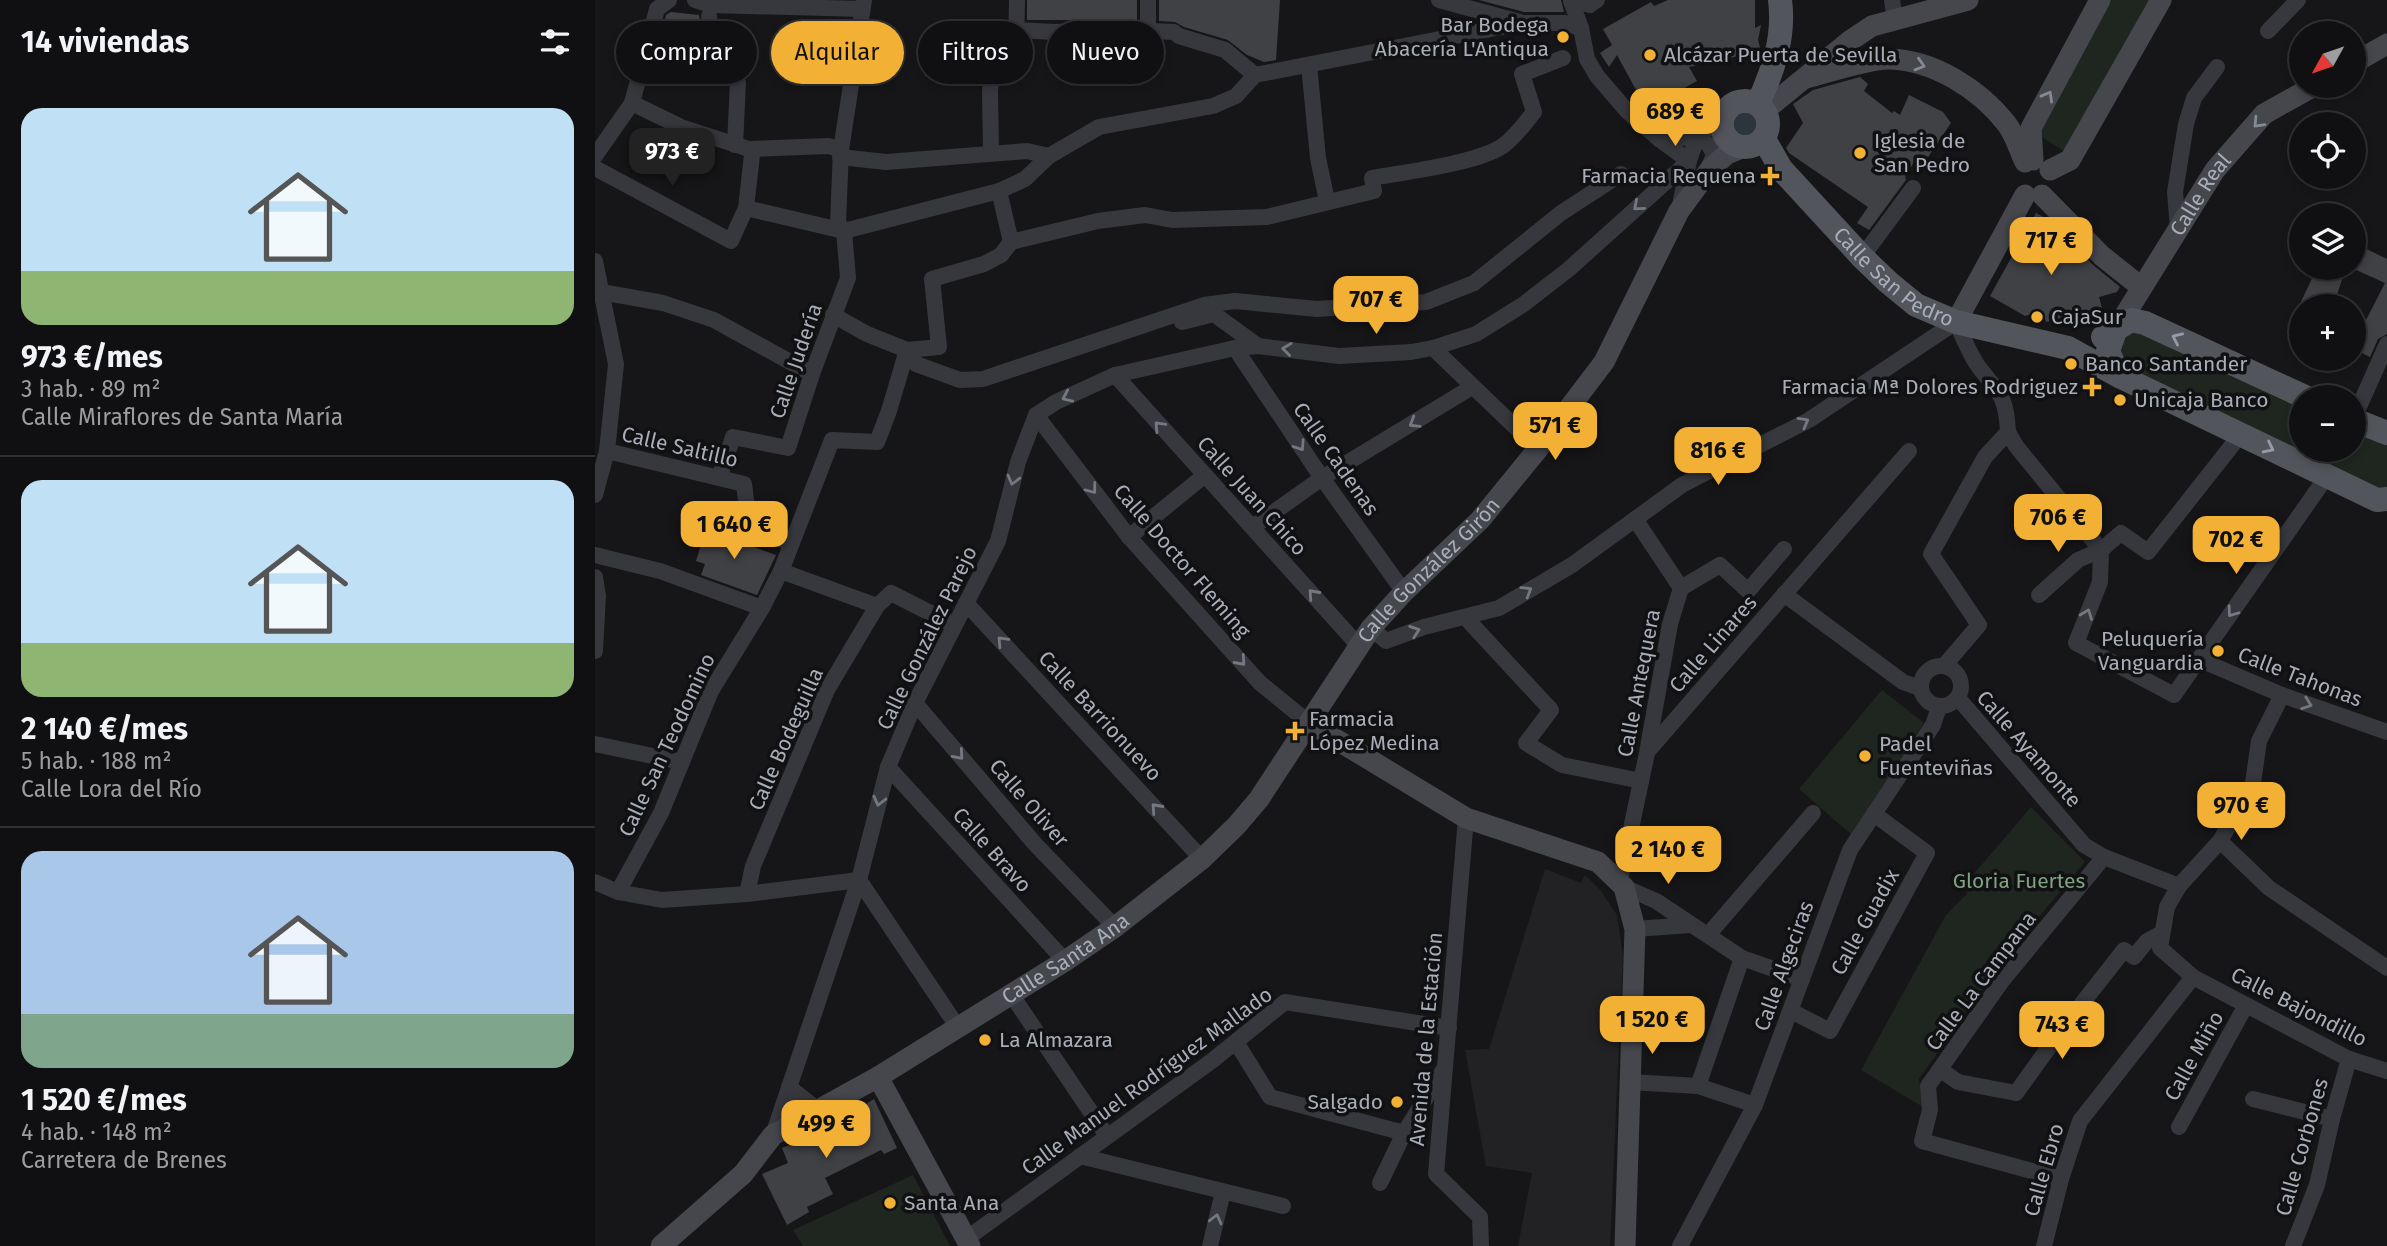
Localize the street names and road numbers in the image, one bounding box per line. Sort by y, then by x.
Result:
street label: Calle Real [2164,148,2237,241]
street label: Calle San Pedro [1828,222,1958,332]
street label: Calle Judería [764,300,828,422]
street label: Calle Cadenas [1287,397,1385,521]
street label: Calle Saltillo [619,421,741,473]
street label: Calle Juan Chico [1192,431,1312,561]
street label: Calle Doctor Fleming [1108,479,1256,643]
street label: Calle González Girón [1352,493,1506,648]
street label: Calle González Parejo [871,542,983,734]
street label: Calle Linares [1664,590,1763,698]
street label: Calle Antequera [1612,607,1666,759]
street label: Calle Tahonas [2234,641,2366,713]
street label: Calle Barrionuevo [1033,645,1167,787]
street label: Calle San Teodomino [613,649,721,841]
street label: Calle Bodeguilla [743,664,829,814]
street label: Calle Ayamonte [1971,685,2087,813]
street label: Calle Oliver [984,754,1074,852]
street label: Calle Bravo [947,802,1037,898]
street label: Calle Guadix [1825,864,1905,980]
street label: Calle Algeciras [1748,897,1820,1035]
street label: Calle La Campana [1920,906,2042,1056]
street label: Calle Santa Ana [997,908,1135,1010]
street label: Avenida de la Estación [1404,931,1448,1147]
street label: Calle Bajondillo [2227,962,2371,1052]
street label: Calle Manuel Rodríguez Mallado [1017,981,1277,1181]
street label: Calle Miño [2159,1006,2229,1106]
street label: Calle Corbones [2270,1075,2334,1219]
street label: Calle Ebro [2018,1121,2070,1219]

